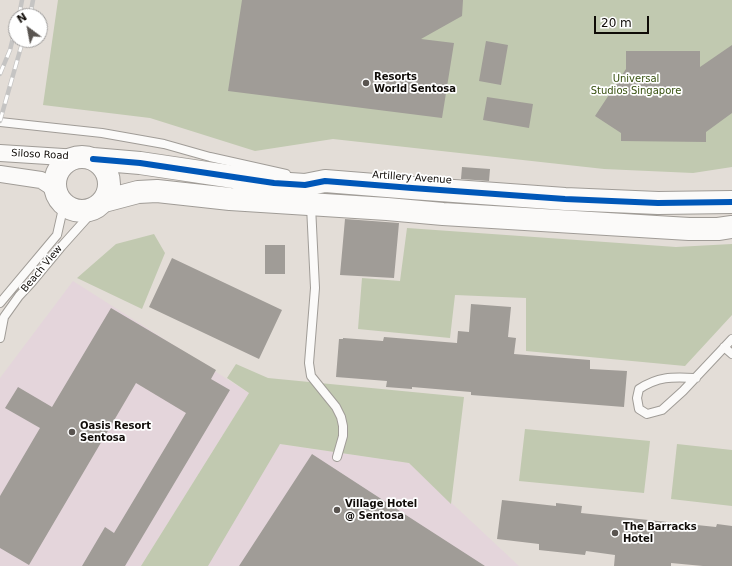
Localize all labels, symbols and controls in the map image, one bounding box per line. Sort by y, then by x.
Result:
north arrow [8,8,48,48]
scale bar [596,8,651,34]
text: N [15,10,29,26]
text: 20 m [601,16,632,30]
place label: Resorts World Sentosa [374,71,456,94]
park label: Universal Studios Singapore [591,73,681,96]
marker: Resorts World Sentosa [361,78,371,88]
street label: Siloso Road [11,148,69,162]
street label: Artillery Avenue [372,169,452,187]
street label: Beach View [19,243,65,295]
place label: Oasis Resort Sentosa [80,420,151,444]
marker: Oasis Resort Sentosa [67,427,77,437]
place label: Village Hotel @ Sentosa [345,498,417,522]
marker: Village Hotel @ Sentosa [332,505,342,515]
place label: The Barracks Hotel [623,521,697,544]
marker: The Barracks Hotel [610,528,620,538]

